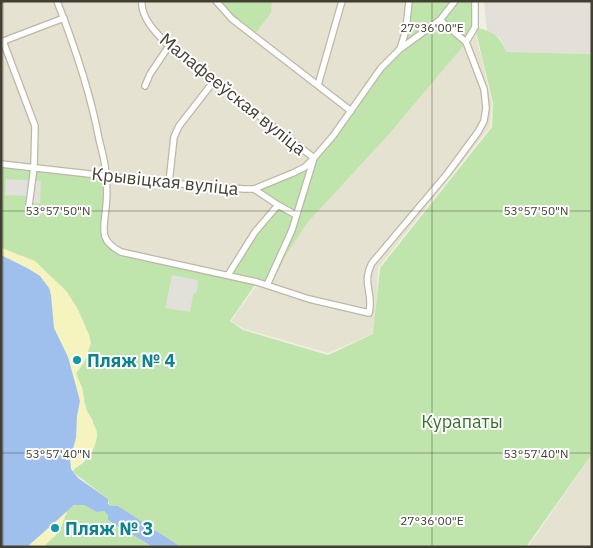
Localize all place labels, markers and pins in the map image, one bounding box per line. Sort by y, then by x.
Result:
place label: Пляж № 4 [87,349,175,372]
marker: Пляж № 4 [71,354,83,366]
place label: Пляж № 3 [65,517,153,540]
marker: Пляж № 3 [49,522,61,534]

